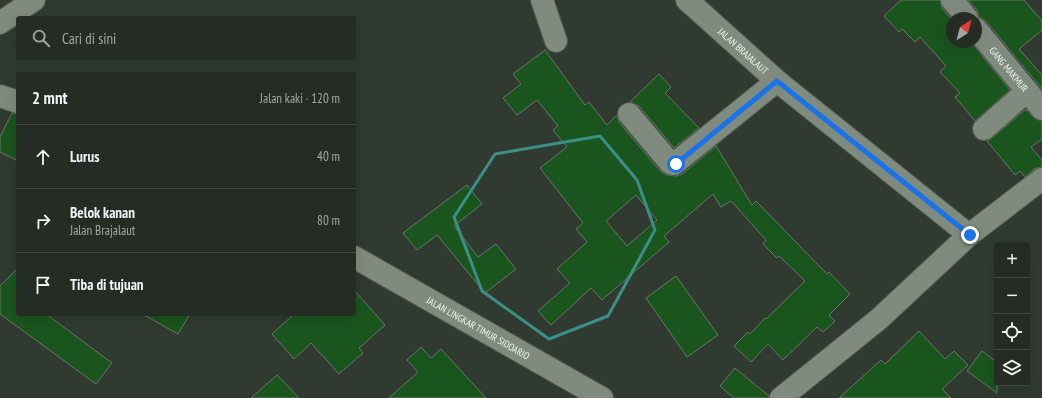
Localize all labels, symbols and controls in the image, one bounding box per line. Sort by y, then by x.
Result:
north arrow [946,12,982,48]
search box [16,16,356,60]
street label: JALAN BRAJALAUT [714,24,771,78]
icon: search [30,27,52,49]
text: Cari di sini [62,29,116,48]
street label: GANG MAKMUR [986,44,1031,95]
text: 2 mnt [32,87,67,109]
text: Jalan kaki · 120 m [260,90,340,107]
icon: ahead [32,146,54,168]
text: Lurus [70,147,99,166]
text: 40 m [317,148,340,165]
route start [667,155,685,173]
text: Belok kanan [70,203,135,222]
icon: right [32,210,54,232]
text: 80 m [317,212,340,229]
text: Jalan Brajalaut [70,222,135,239]
route end [961,226,979,244]
map controls [994,242,1030,386]
button: + [994,242,1030,278]
icon: arrive [32,274,54,296]
text: Tiba di tujuan [70,275,144,294]
button: − [994,278,1030,314]
street label: JALAN LINGKAR TIMUR SIDOARJO [423,293,532,363]
button: locate [994,314,1030,350]
button: layers [994,350,1030,386]

